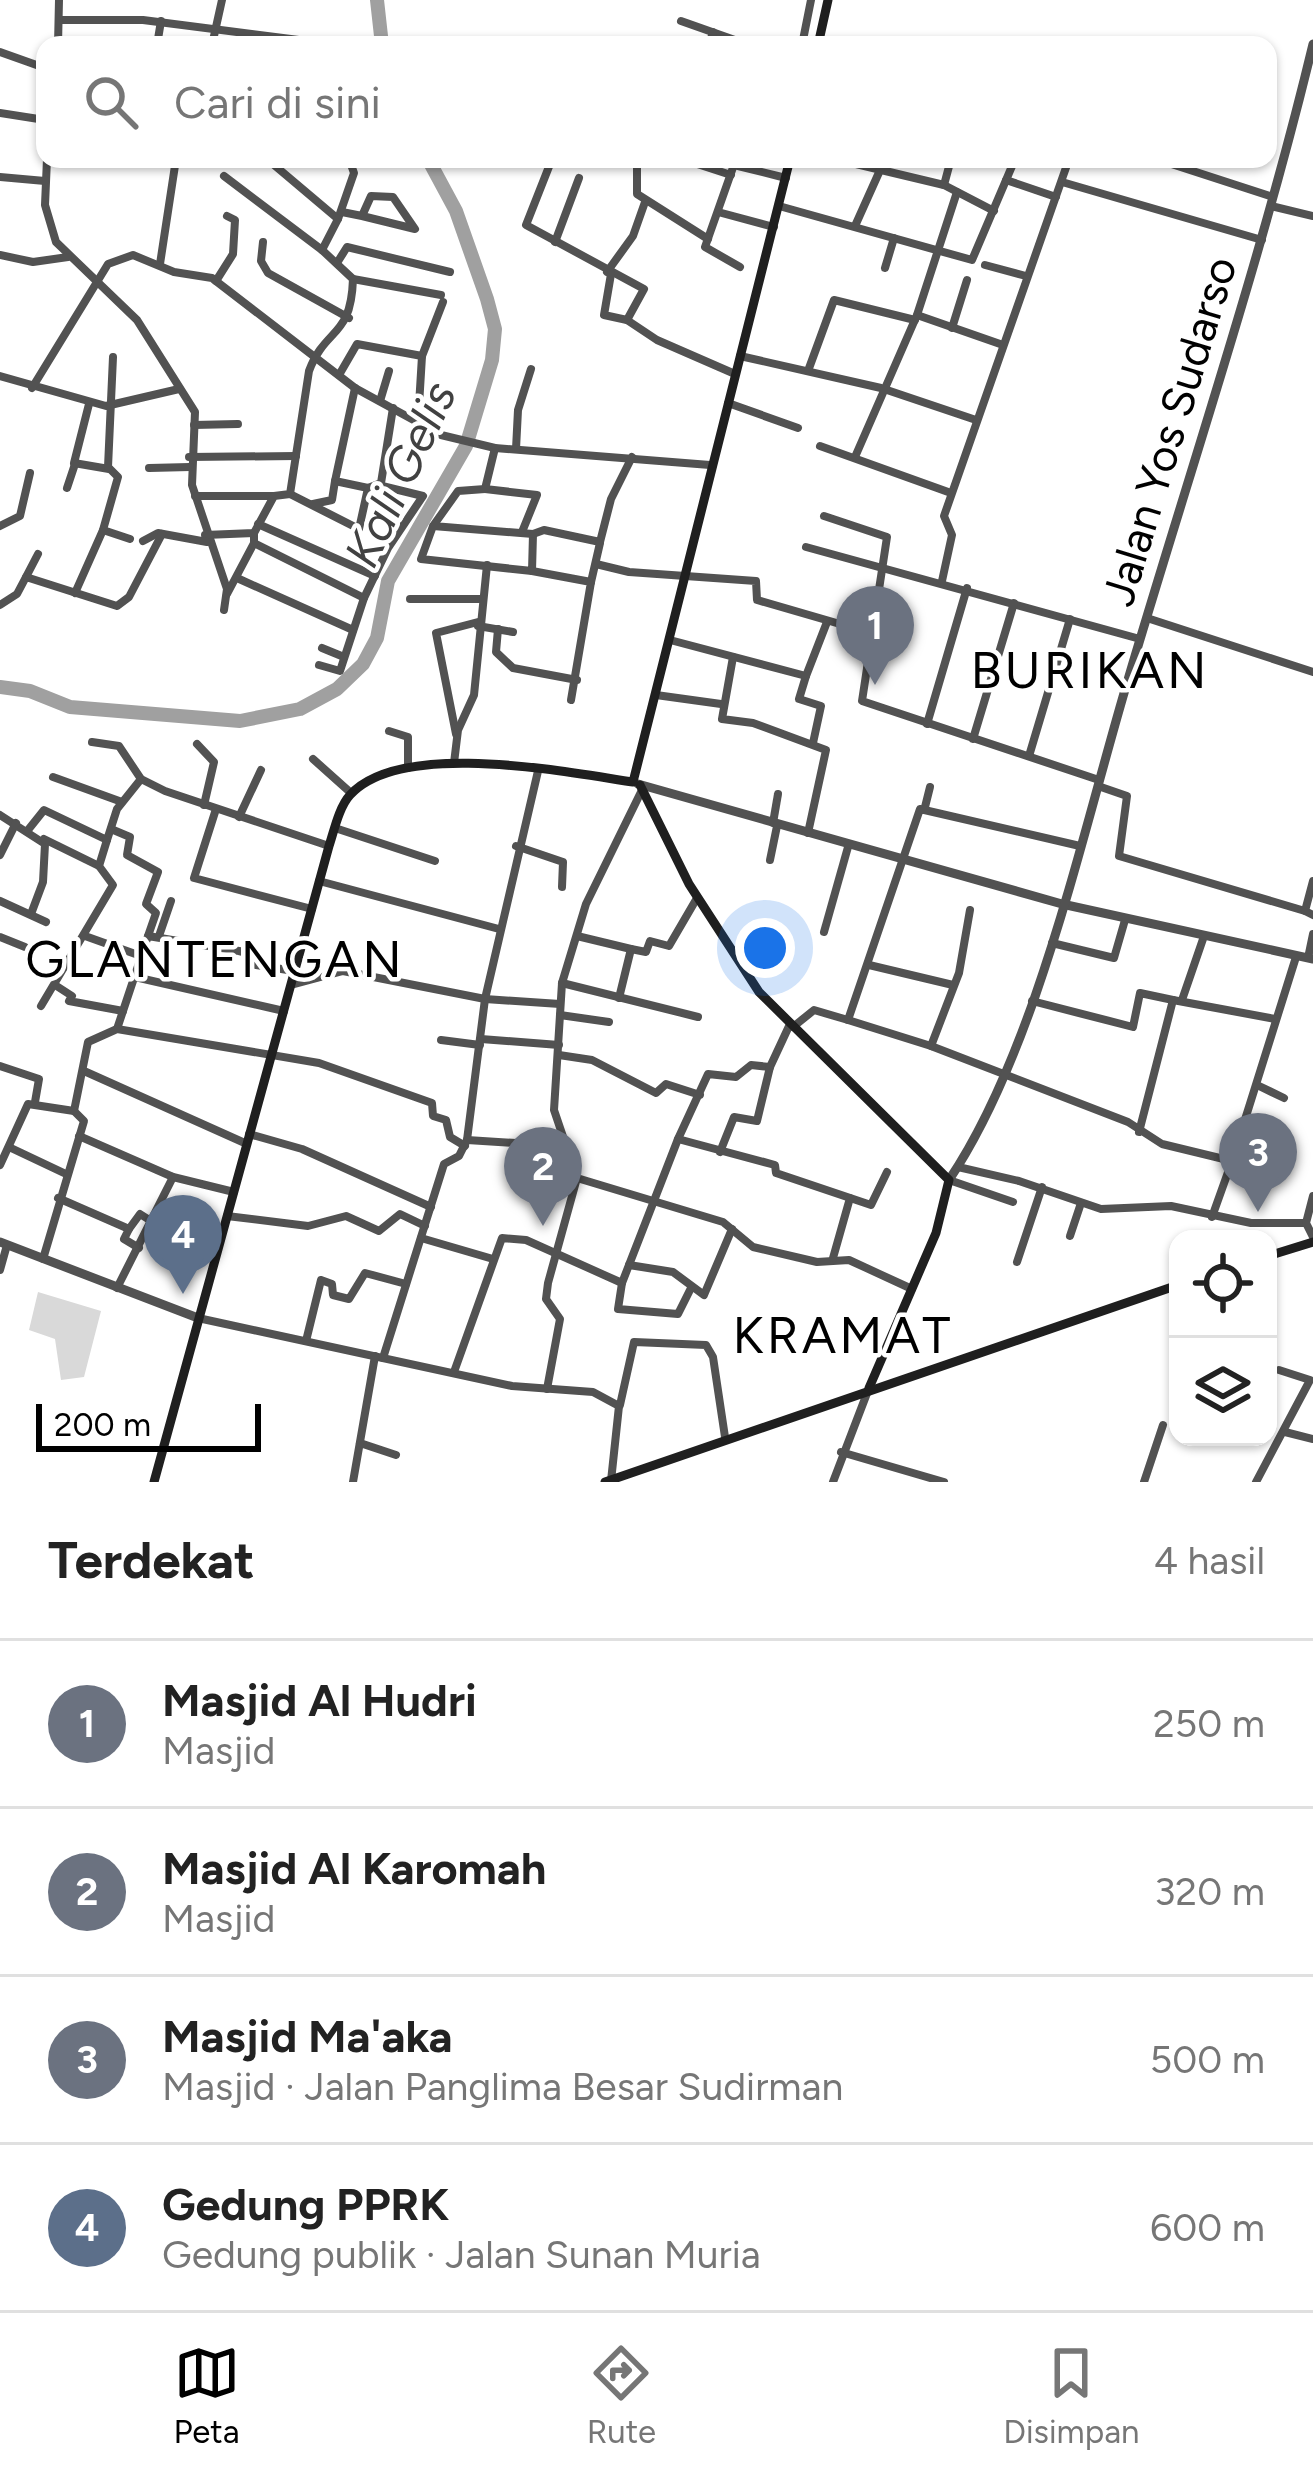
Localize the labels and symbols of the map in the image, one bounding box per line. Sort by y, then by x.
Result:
street label: Jalan Yos Sudarso [1090,250,1248,612]
water label: Kali Gelis [332,372,468,576]
pin: 1 [836,586,914,685]
district label: BURIKAN [970,640,1210,701]
your location [735,918,795,978]
district label: GLANTENGAN [25,929,405,990]
pin: 3 [1219,1113,1297,1212]
pin: 2 [504,1127,582,1226]
pin: 4 [144,1195,222,1294]
district label: KRAMAT [733,1305,953,1366]
scale bar [36,1398,261,1451]

